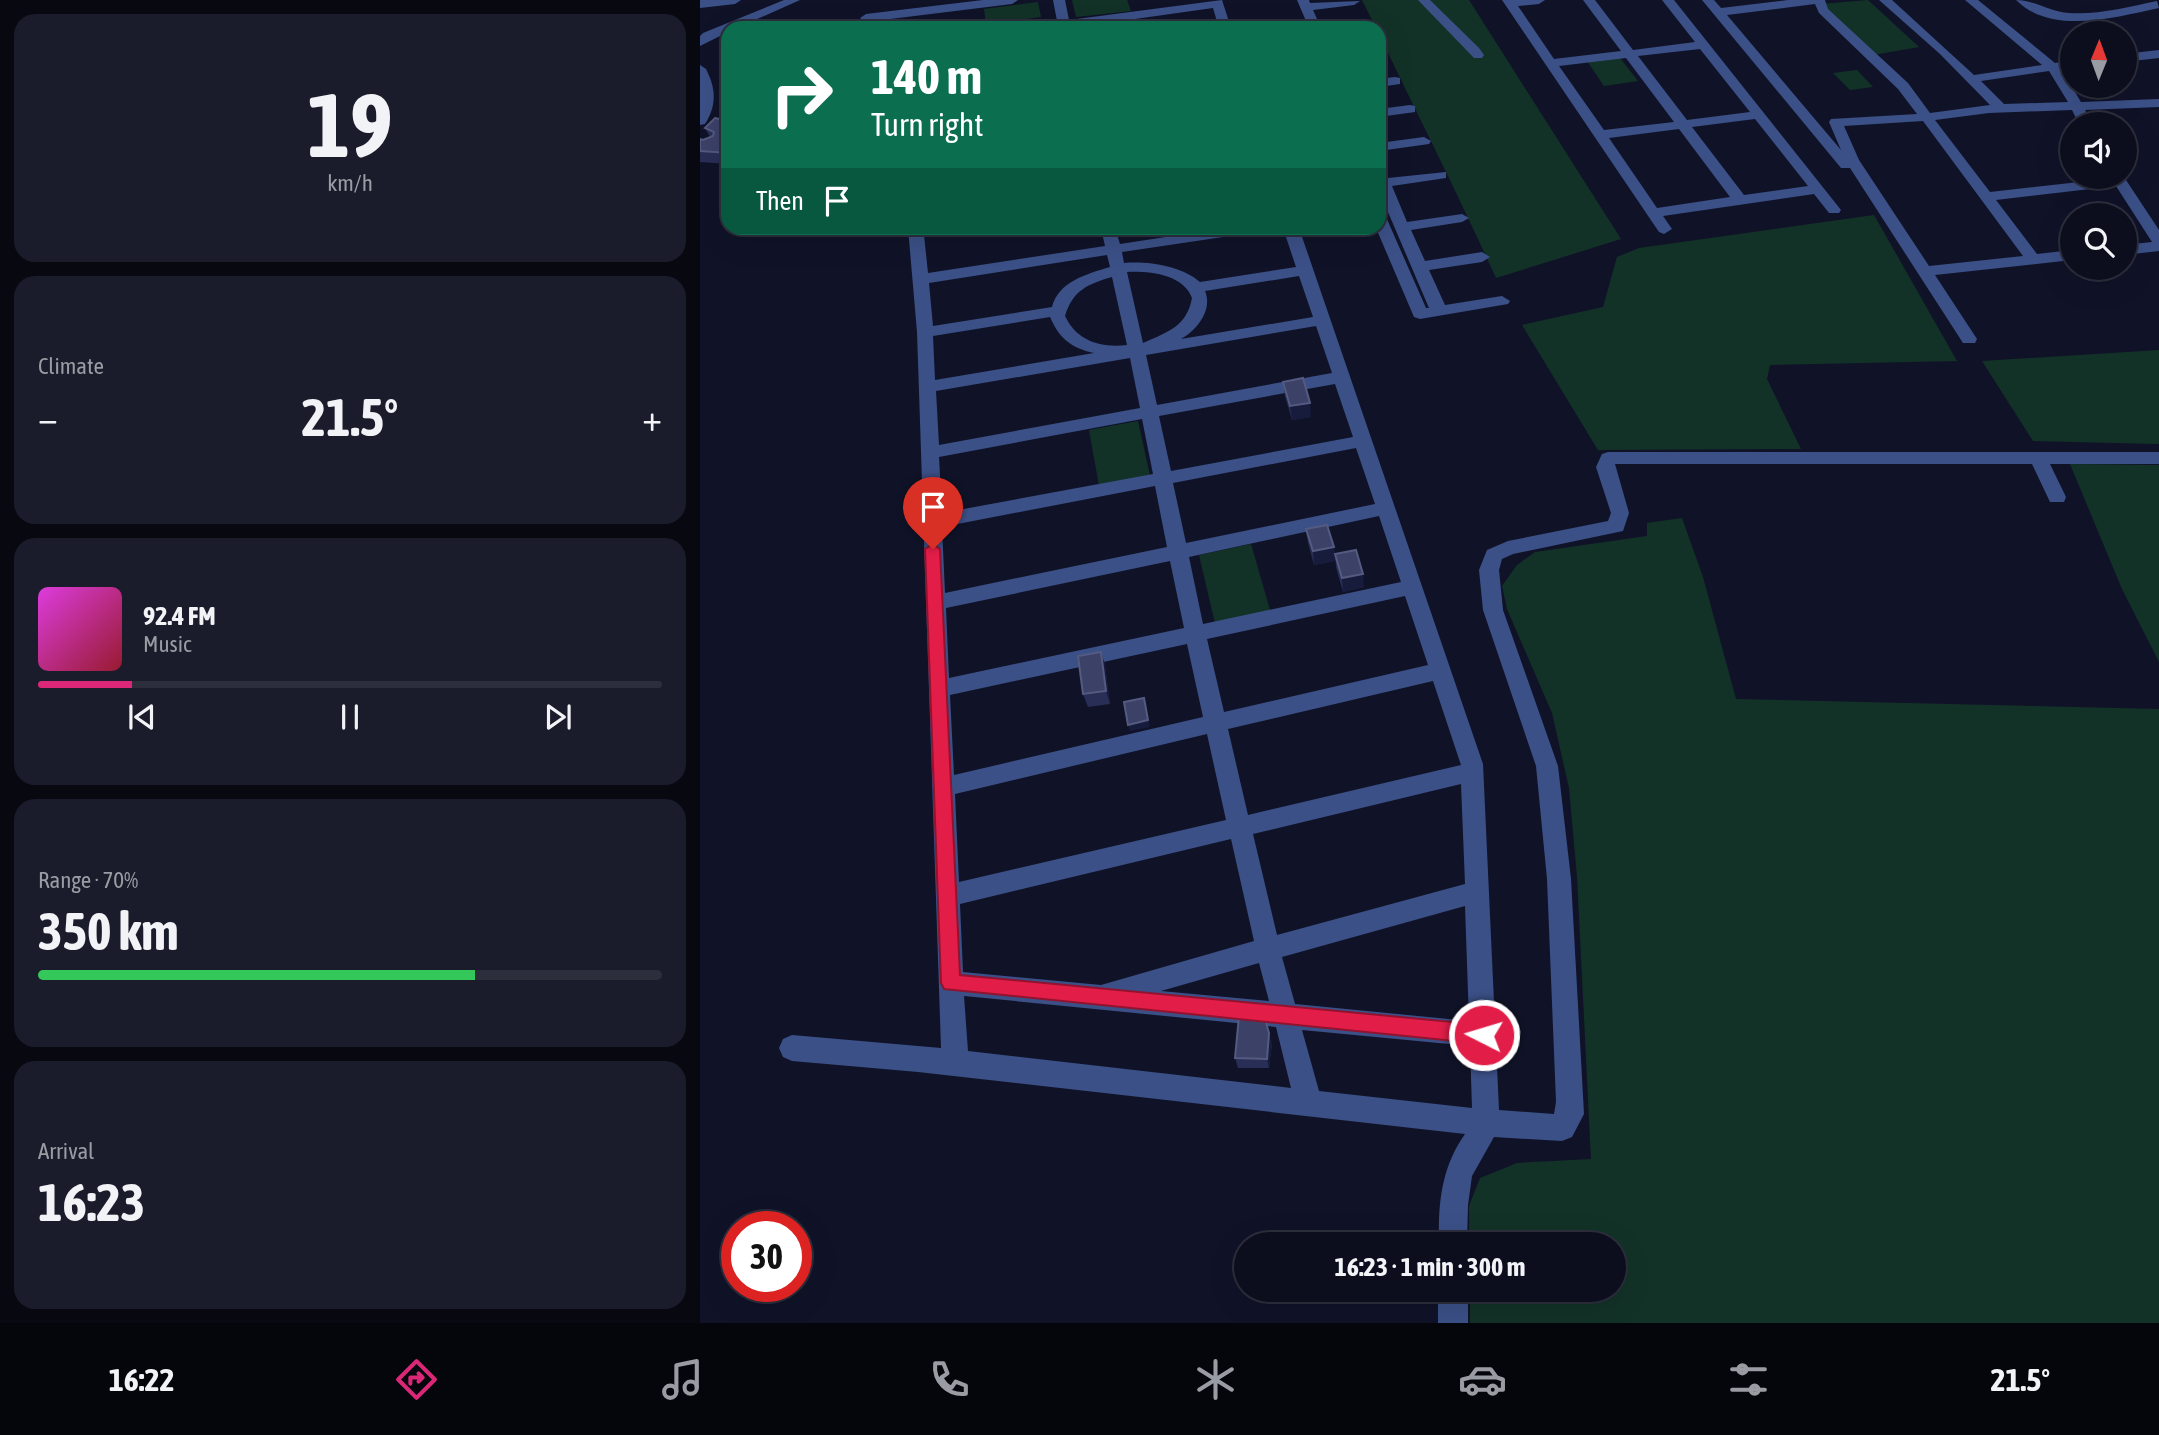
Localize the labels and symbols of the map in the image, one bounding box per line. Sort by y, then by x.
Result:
north arrow [2060,21,2137,98]
pin [903,477,963,549]
position arrow [1447,998,1521,1072]
speed limit sign: 30 [721,1211,812,1302]

